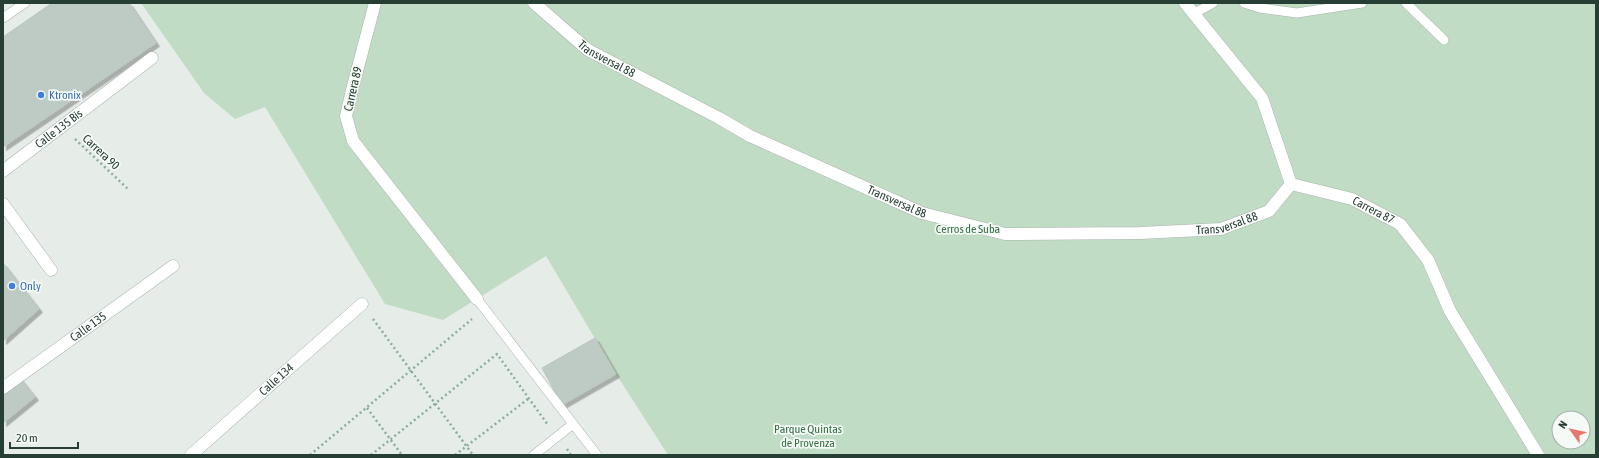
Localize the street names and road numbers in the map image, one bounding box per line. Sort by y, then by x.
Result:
street label: Transversal 88 [575,37,638,80]
street label: Carrera 89 [341,65,365,113]
street label: Calle 135 Bis [32,106,85,151]
street label: Carrera 90 [80,131,123,173]
street label: Transversal 88 [865,182,928,221]
street label: Carrera 87 [1350,193,1397,227]
street label: Transversal 88 [1196,209,1260,237]
street label: Calle 135 [67,309,109,345]
street label: Calle 134 [256,360,297,398]

